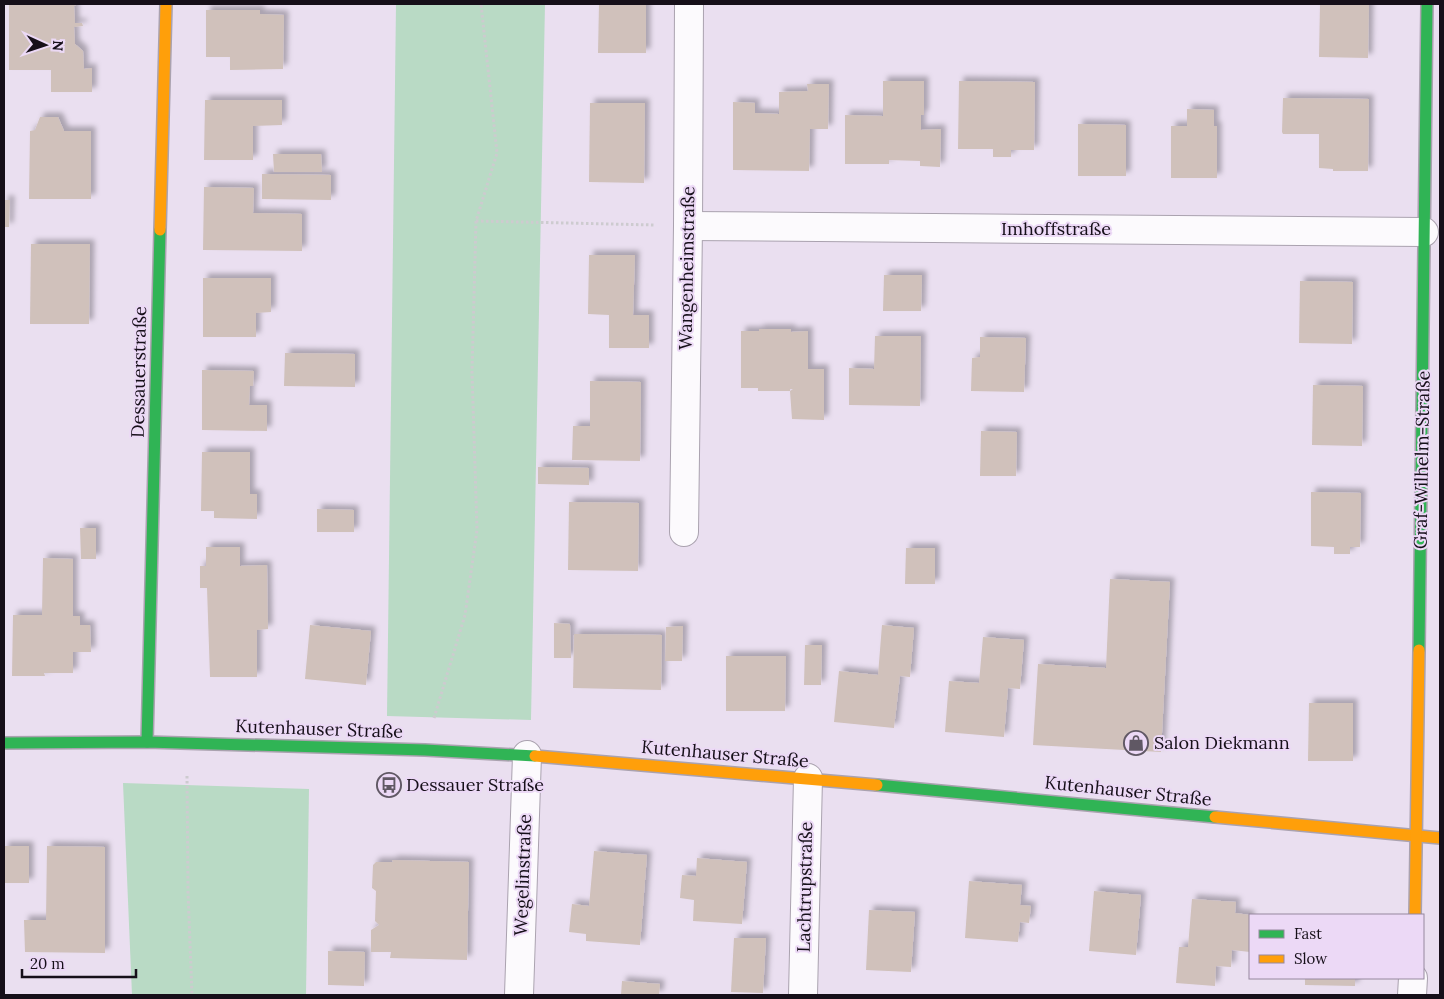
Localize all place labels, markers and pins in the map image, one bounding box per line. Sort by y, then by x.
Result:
shop icon: Salon Diekmann [1123,730,1149,756]
place label: Salon Diekmann [1154,731,1290,754]
bus stop icon: Dessauer Straße [376,772,402,798]
place label: Dessauer Straße [406,773,544,796]

